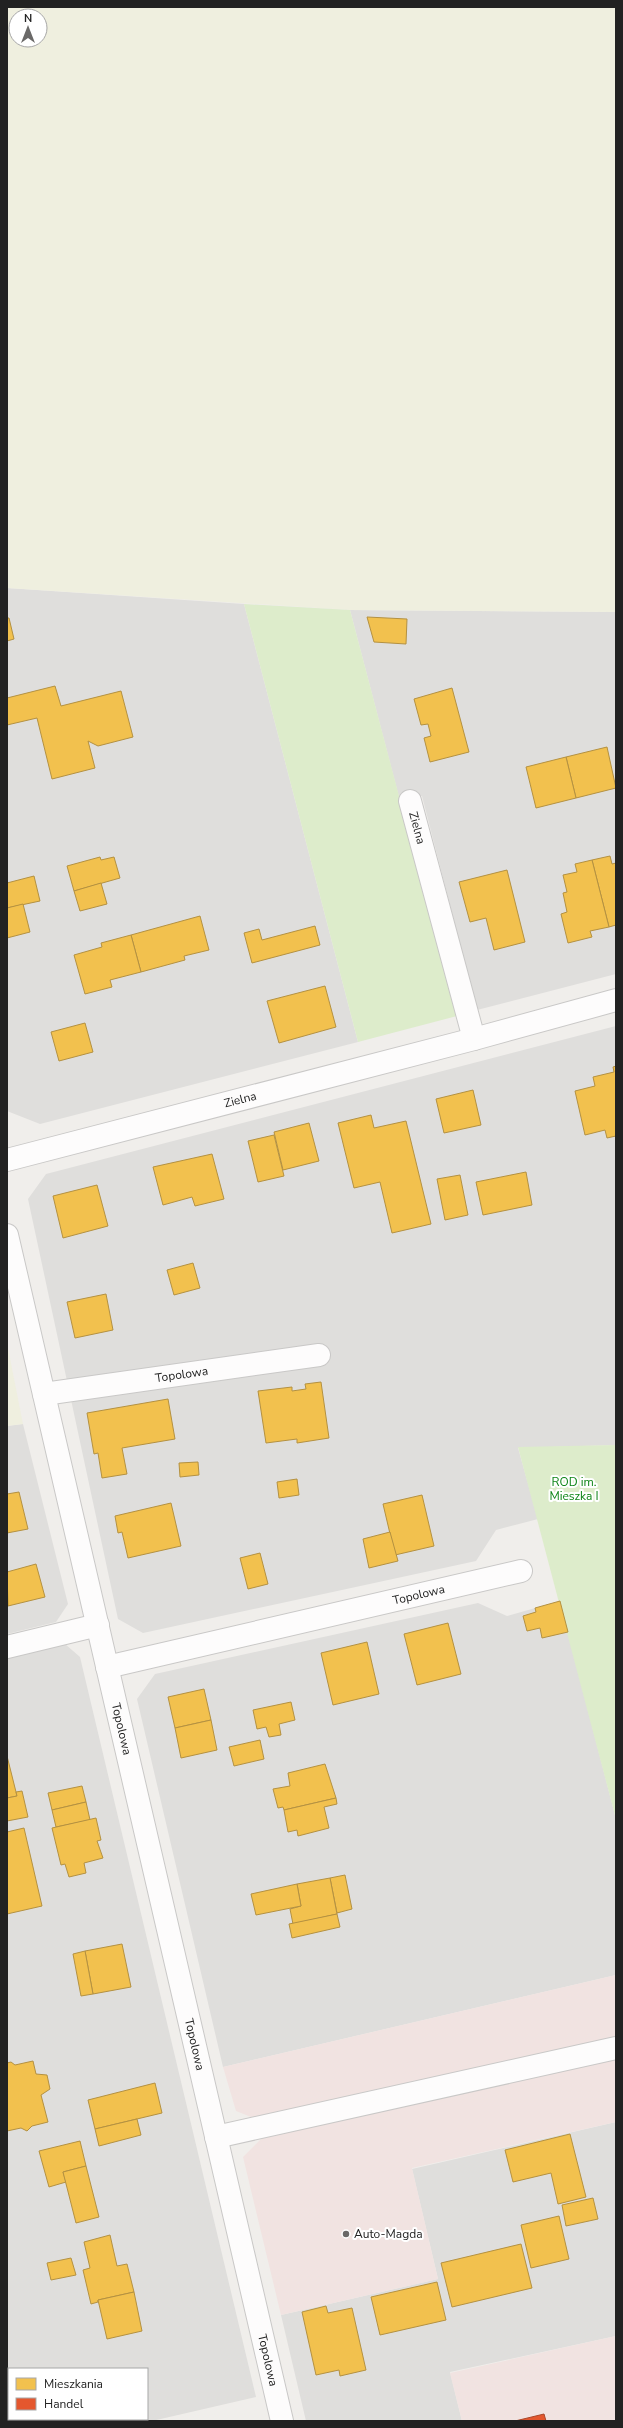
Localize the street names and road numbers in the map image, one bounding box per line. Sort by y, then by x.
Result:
street label: Zielna [405,810,429,846]
street label: Zielna [222,1088,258,1111]
street label: Topolowa [154,1363,209,1386]
street label: Topolowa [391,1581,446,1609]
street label: Topolowa [108,1701,135,1757]
street label: Topolowa [181,2017,209,2072]
street label: Topolowa [254,2332,282,2388]

